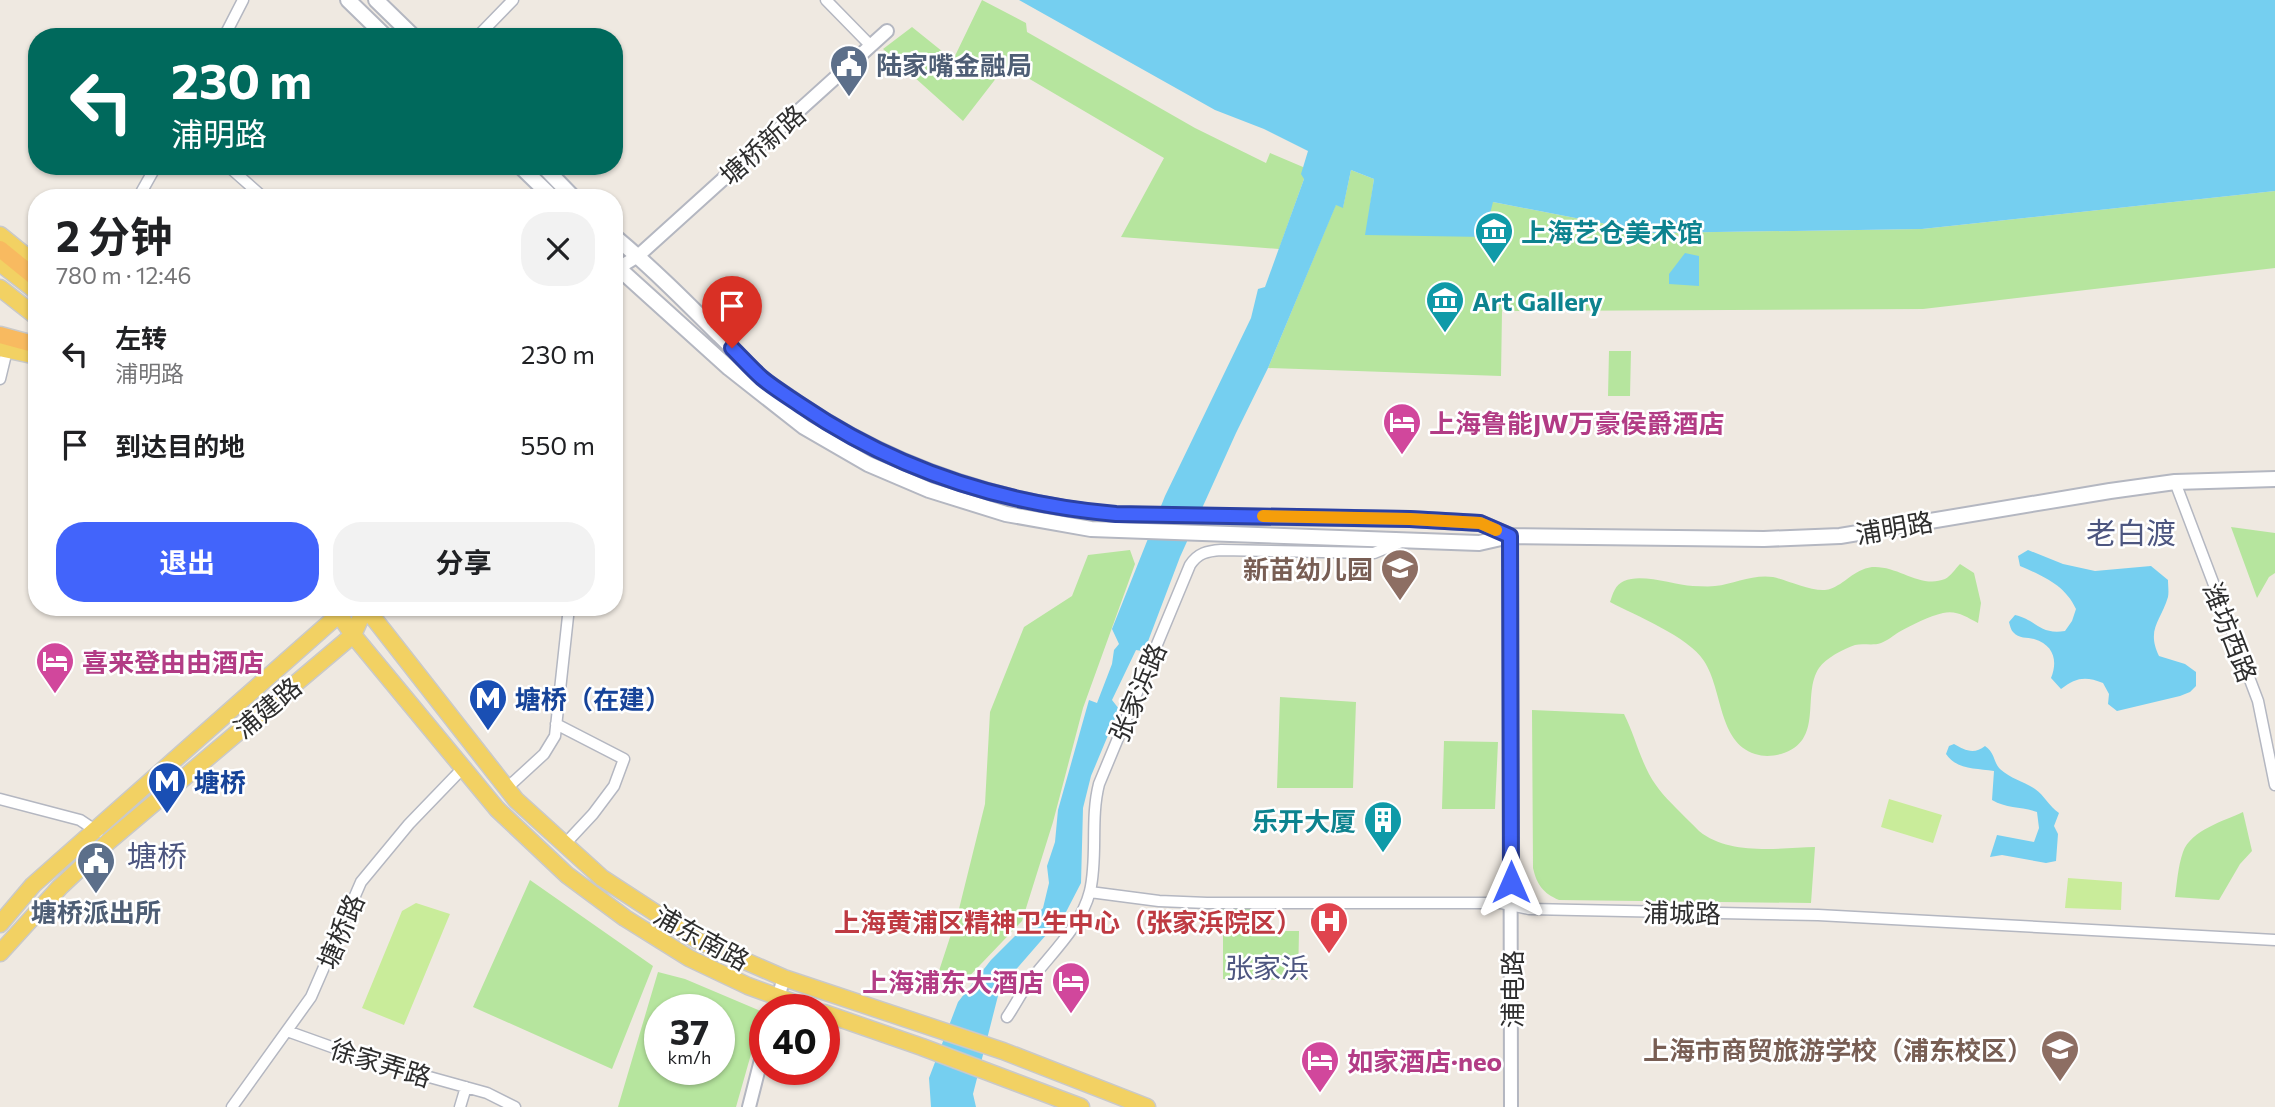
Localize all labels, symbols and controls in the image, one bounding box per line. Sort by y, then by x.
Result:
public building icon: 陆家嘴金融局 [828,43,870,98]
text: 230 m [171,49,312,109]
place label: 陆家嘴金融局 [876,49,1032,80]
icon: left [56,56,147,147]
street label: 塘桥新路 [713,98,811,190]
text: 浦明路 [171,113,267,153]
text: 2 分钟 [56,209,172,261]
museum icon: 上海艺仓美术馆 [1473,210,1515,265]
button: close [521,212,595,286]
place label: 上海艺仓美术馆 [1521,216,1703,247]
text: 780 m · 12:46 [56,261,192,289]
pin [702,276,762,348]
museum icon: Art Gallery [1424,279,1466,334]
place label: Art Gallery [1472,285,1603,316]
icon: arrive [713,287,751,325]
text: 左转 [115,322,167,353]
icon: left [56,335,94,373]
text: 230 m [521,338,595,369]
text: 浦明路 [115,359,184,387]
hotel icon: 上海鲁能JW万豪侯爵酒店 [1381,401,1423,456]
place label: 上海鲁能JW万豪侯爵酒店 [1429,407,1725,438]
icon: arrive [56,426,94,464]
text: 550 m [520,429,595,460]
text: 到达目的地 [115,430,245,461]
street label: 浦明路 [1853,505,1935,549]
district label: 老白渡 [2086,513,2176,550]
button: 退出 [56,522,319,602]
button: 分享 [333,522,595,602]
school or university icon: 新苗幼儿园 [1379,547,1421,602]
place label: 新苗幼儿园 [1243,553,1373,584]
street label: 潍坊西路 [2198,578,2264,686]
street label: 张家浜路 [1102,638,1172,746]
hotel icon: 喜来登由由酒店 [34,640,76,695]
place label: 喜来登由由酒店 [82,646,264,677]
street label: 浦建路 [227,670,307,744]
metro station icon: 塘桥（在建） [467,677,509,732]
place label: 塘桥（在建） [515,683,671,714]
metro station icon: 塘桥 [146,760,188,815]
place label: 塘桥 [194,766,246,797]
building icon: 乐开大厦 [1362,799,1404,854]
place label: 乐开大厦 [1252,805,1356,836]
district label: 塘桥 [127,836,187,873]
public building icon: 塘桥派出所 [75,840,117,895]
position arrow [1474,845,1548,919]
street label: 塘桥路 [310,889,370,973]
place label: 塘桥派出所 [31,896,161,927]
street label: 浦城路 [1643,896,1721,928]
street label: 浦东南路 [649,898,755,976]
hospital icon: 上海黄浦区精神卫生中心（张家浜院区） [1308,900,1350,955]
place label: 上海黄浦区精神卫生中心（张家浜院区） [834,906,1302,937]
district label: 张家浜 [1225,950,1309,984]
street label: 浦电路 [1496,950,1527,1028]
hotel icon: 上海浦东大酒店 [1050,960,1092,1015]
place label: 上海浦东大酒店 [862,966,1044,997]
speed limit sign: 40 [749,994,840,1085]
text: 37 [670,1009,709,1052]
school or university icon: 上海市商贸旅游学校（浦东校区） [2039,1028,2081,1083]
street label: 徐家弄路 [327,1032,435,1092]
place label: 上海市商贸旅游学校（浦东校区） [1643,1034,2033,1065]
hotel icon: 如家酒店·neo [1299,1039,1341,1094]
place label: 如家酒店·neo [1347,1045,1502,1076]
text: km/h [668,1046,711,1068]

